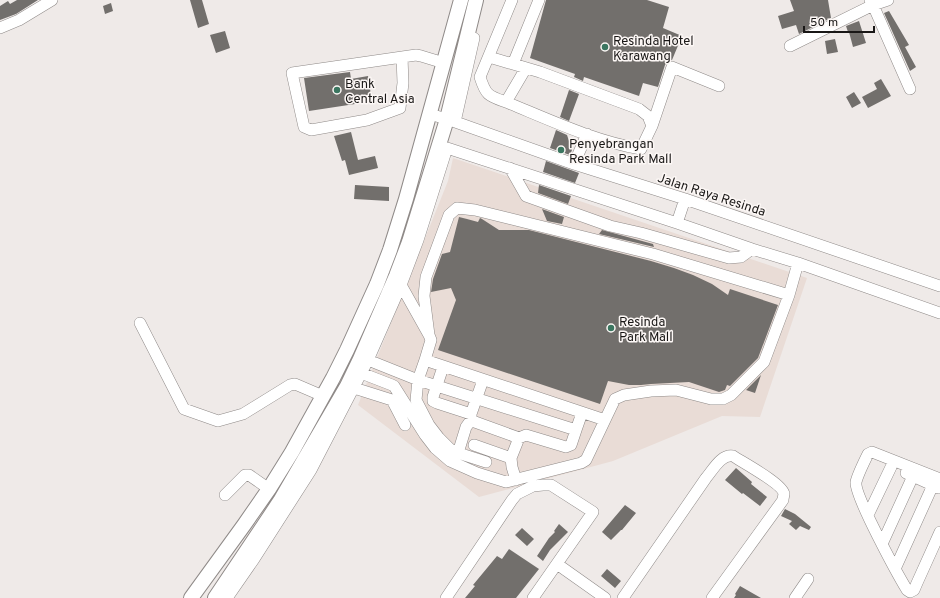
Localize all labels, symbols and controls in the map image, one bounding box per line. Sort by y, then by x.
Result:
scale bar [804,8,874,34]
text: 50 m [810,15,838,31]
place label: Resinda Hotel Karawang [613,34,694,65]
marker: Resinda Hotel Karawang [600,42,610,52]
place label: Bank Central Asia [345,77,415,108]
marker: Bank Central Asia [332,85,342,95]
place label: Penyebrangan Resinda Park Mall [569,137,672,168]
marker: Penyebrangan Resinda Park Mall [556,145,566,155]
street label: Jalan Raya Resinda [655,171,767,221]
place label: Resinda Park Mall [619,315,673,346]
marker: Resinda Park Mall [606,323,616,333]

